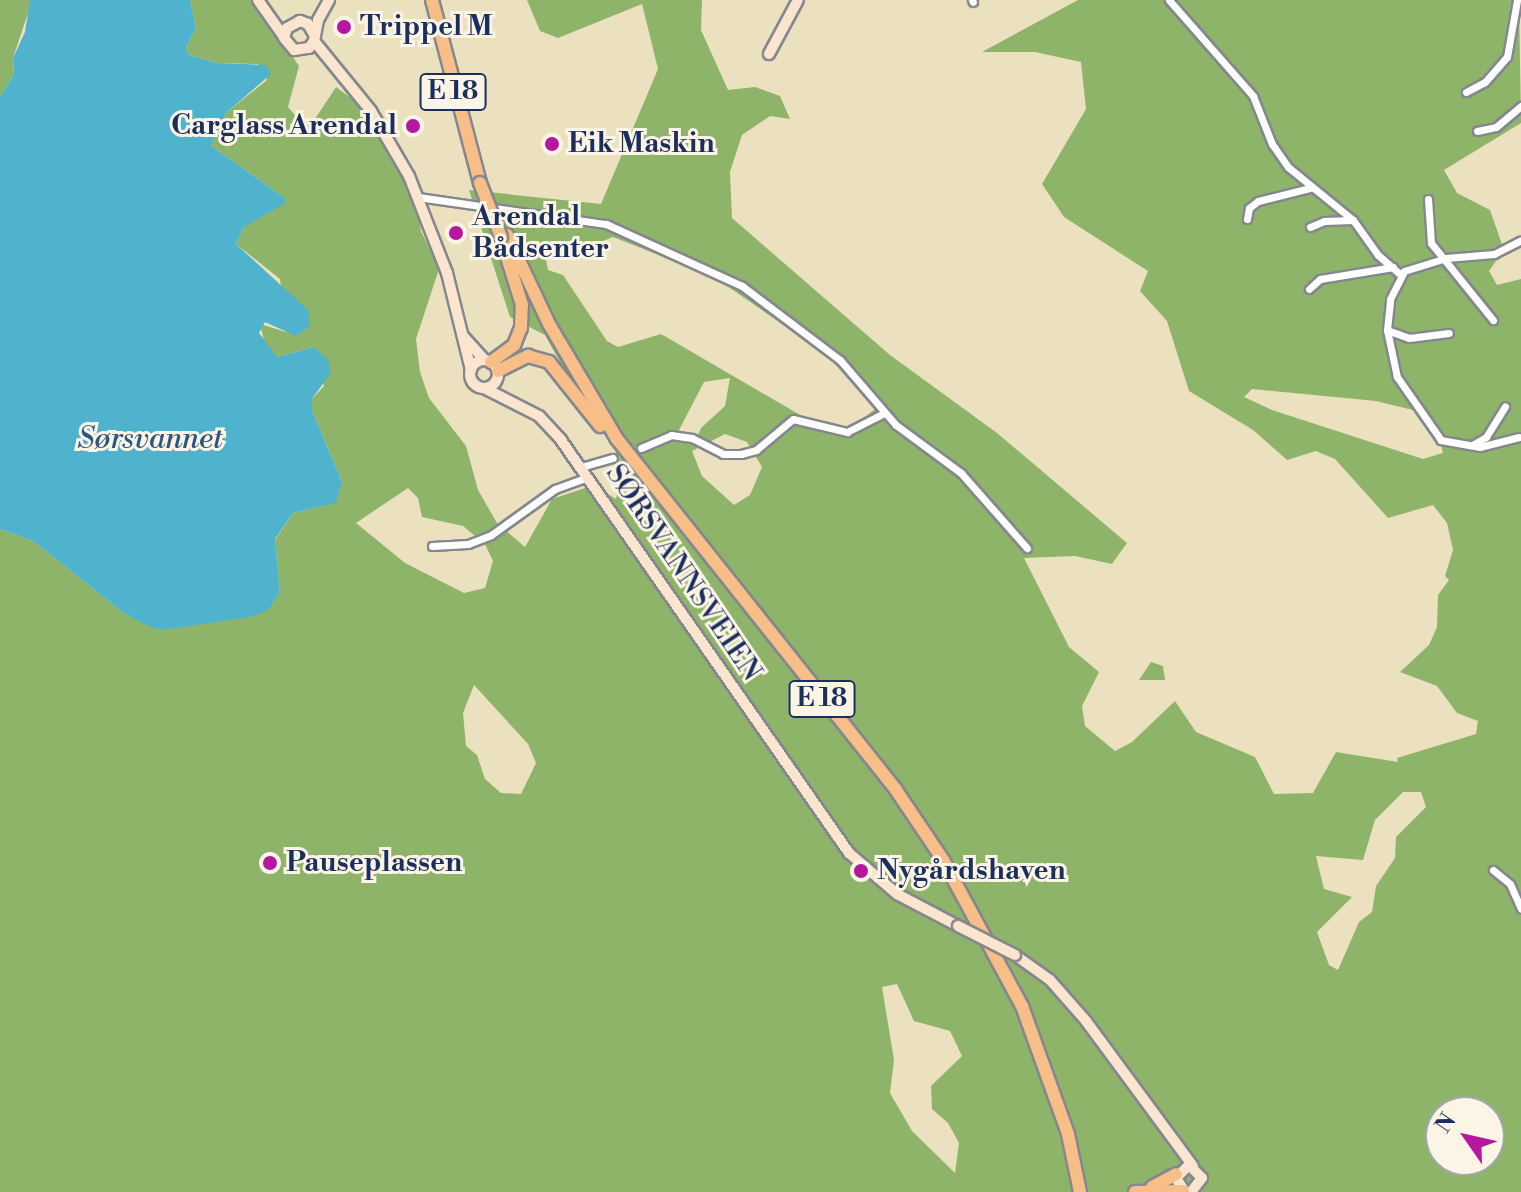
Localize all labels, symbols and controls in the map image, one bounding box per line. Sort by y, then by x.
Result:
place label: Trippel M [360,10,493,44]
marker: Trippel M [335,18,353,36]
road number: E 18 [419,70,487,114]
place label: Carglass Arendal [171,109,397,143]
marker: Carglass Arendal [404,117,422,135]
place label: Eik Maskin [568,127,715,161]
marker: Eik Maskin [543,135,561,153]
place label: Arendal Bådsenter [472,200,609,266]
marker: Arendal Bådsenter [447,224,465,242]
water label: Sørsvannet [77,421,223,457]
street label: SØRSVANNSVEIEN [598,458,768,688]
road number: E 18 [788,677,856,721]
place label: Pauseplassen [286,846,462,880]
marker: Pauseplassen [261,854,279,872]
place label: Nygårdshaven [877,854,1066,888]
marker: Nygårdshaven [852,862,870,880]
north arrow [1425,1096,1505,1176]
text: N [1430,1109,1462,1138]

